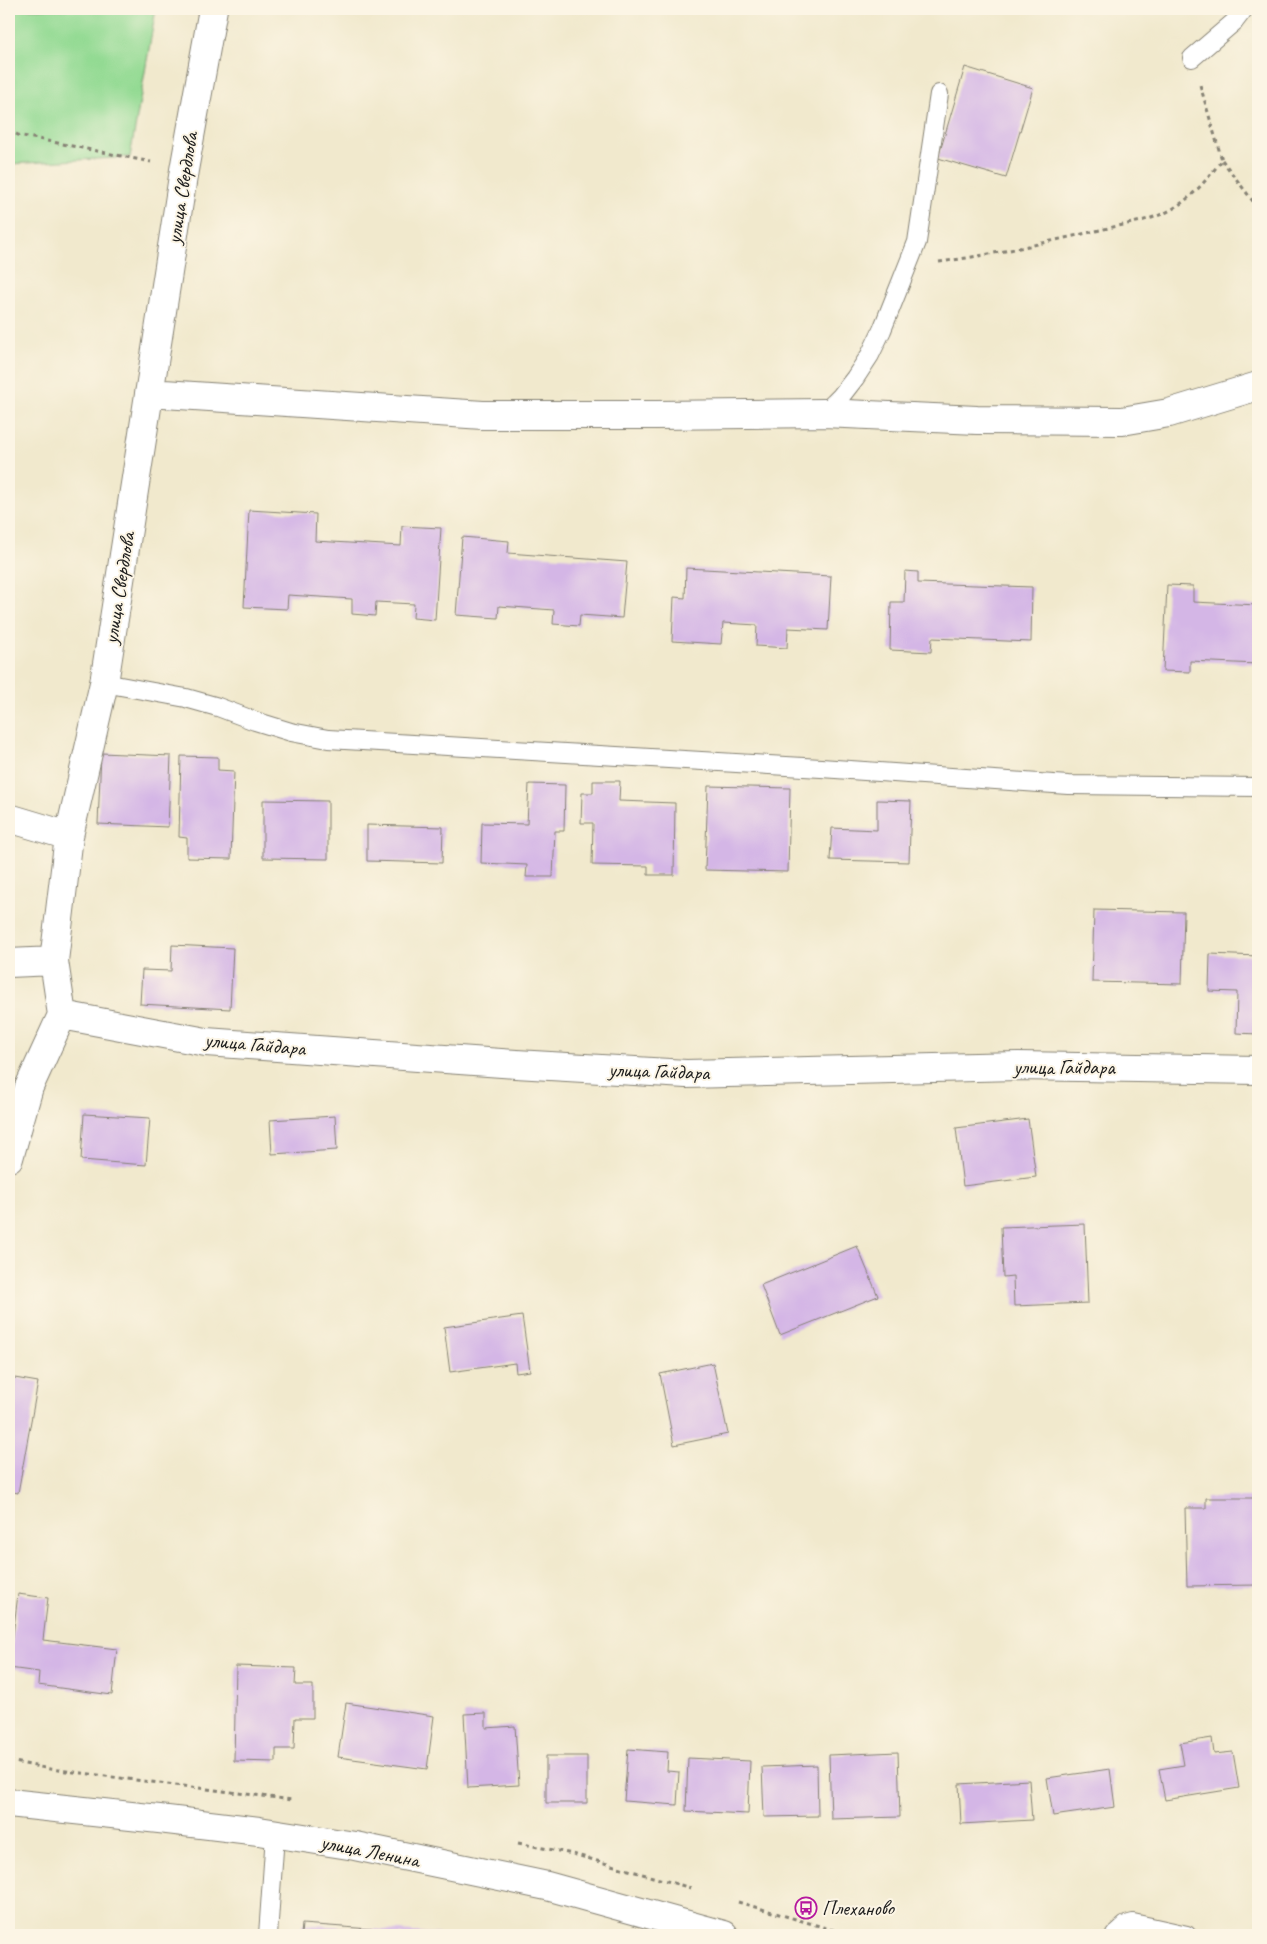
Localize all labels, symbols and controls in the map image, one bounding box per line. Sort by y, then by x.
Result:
street label: улица Свердлова [160,128,204,248]
street label: улица Свердлова [97,528,141,648]
street label: улица Гайдара [202,1026,308,1061]
street label: улица Гайдара [1011,1054,1116,1080]
street label: улица Гайдара [606,1056,712,1086]
street label: улица Ленина [317,1828,424,1874]
place label: Плеханово [822,1895,895,1921]
bus stop icon: Плеханово [794,1896,818,1920]

